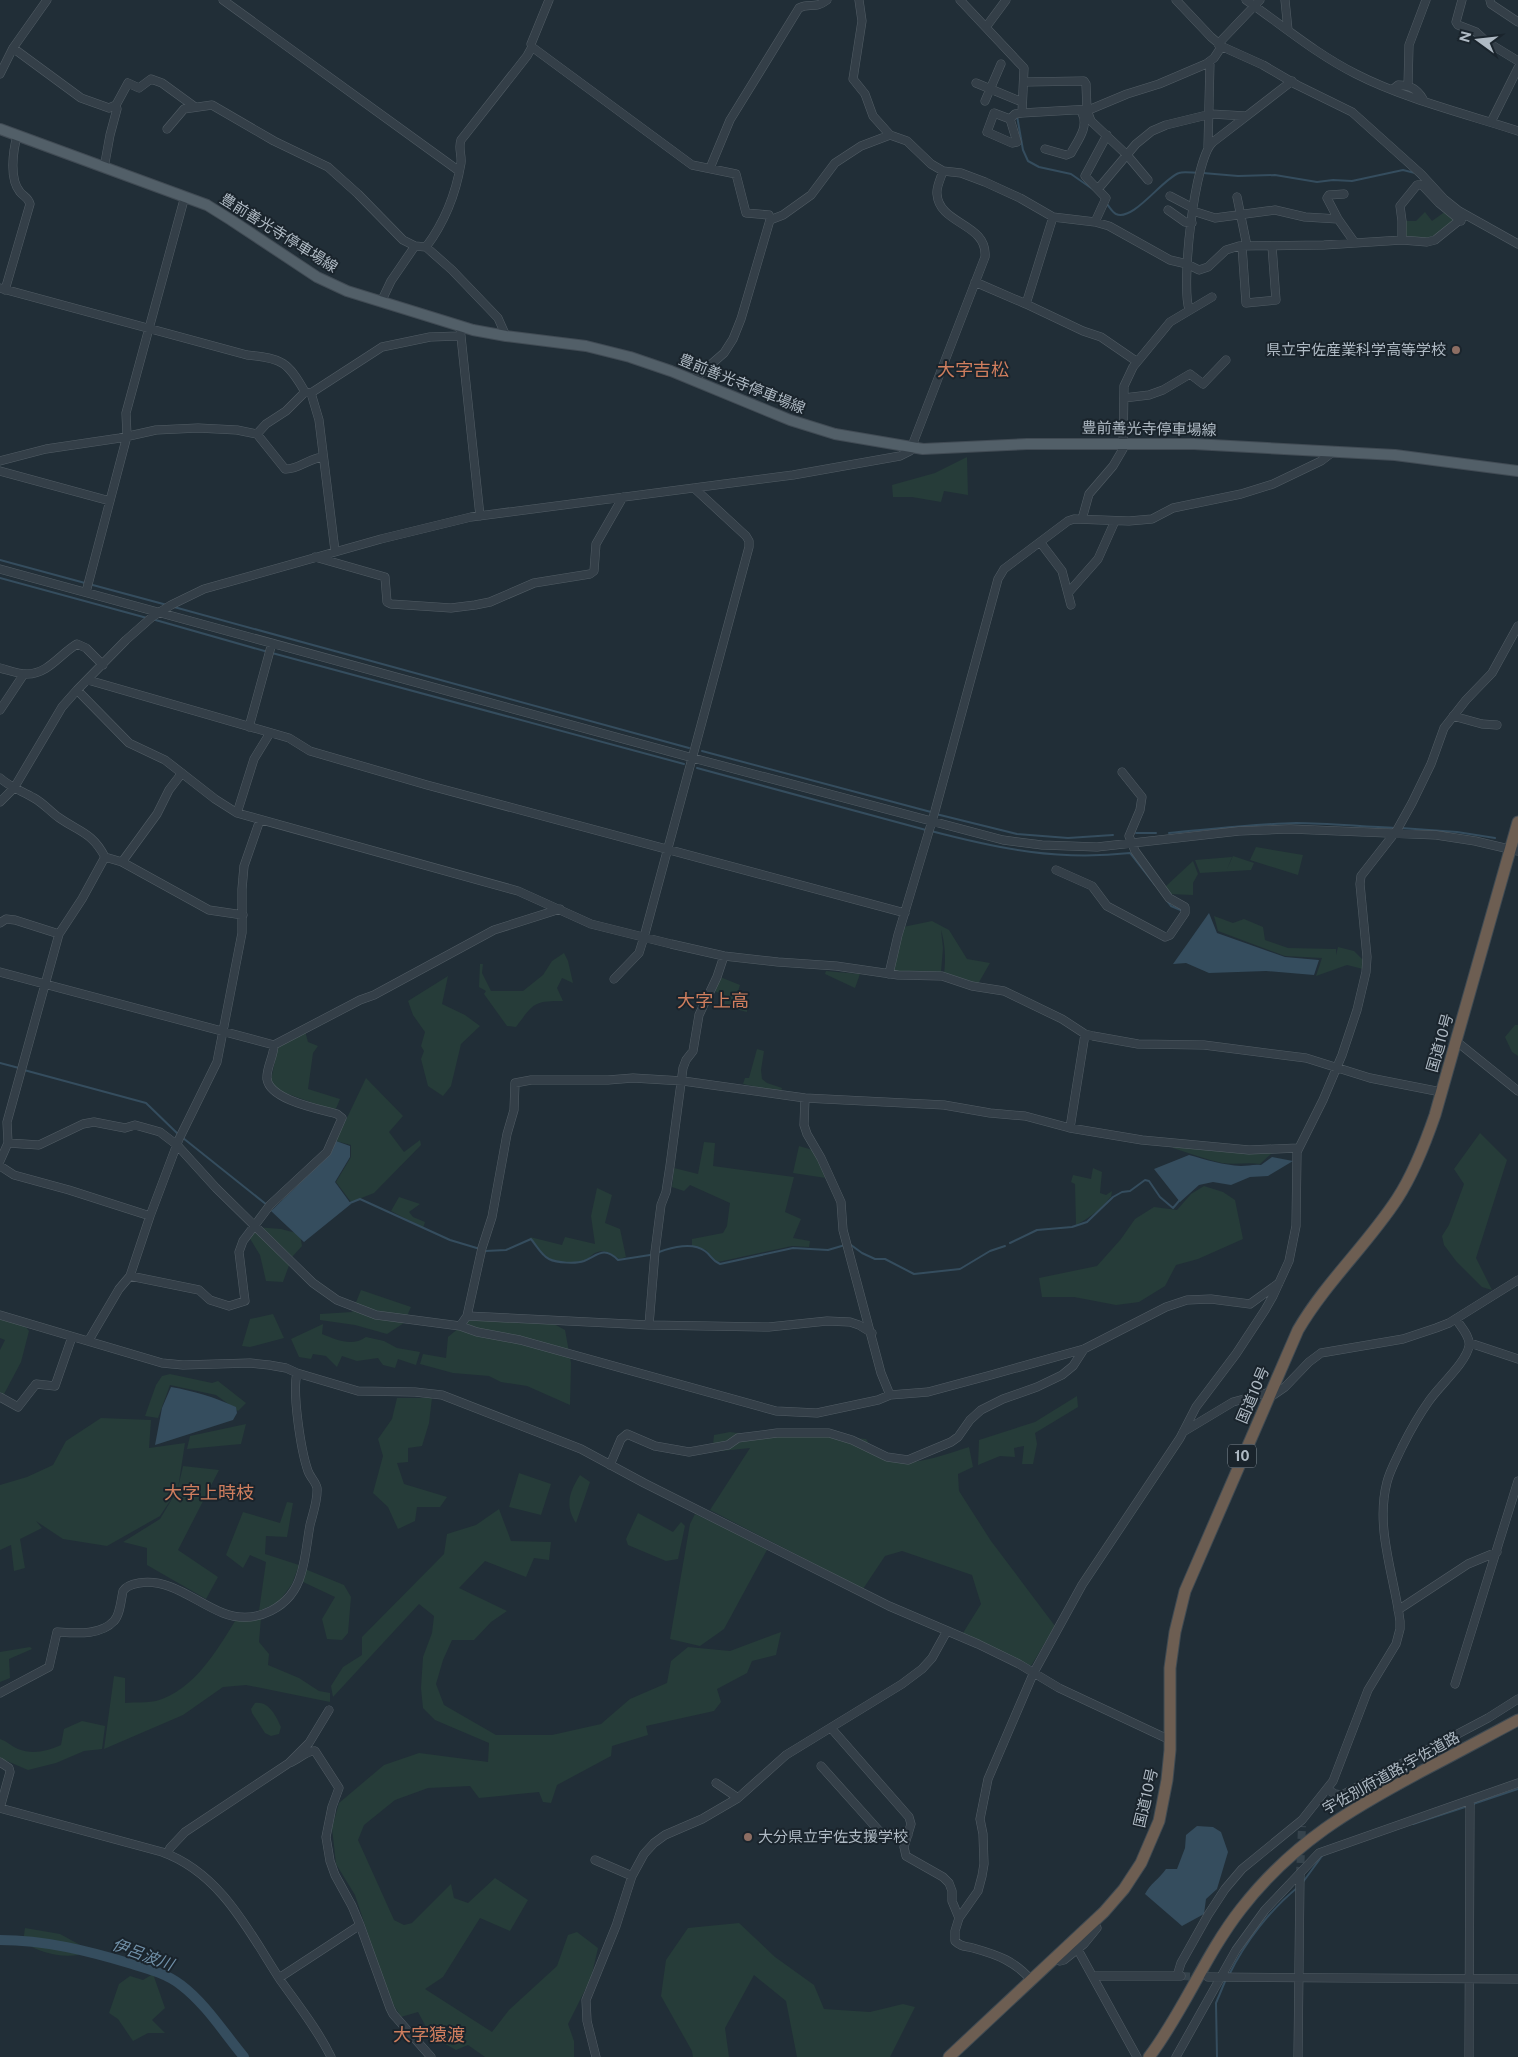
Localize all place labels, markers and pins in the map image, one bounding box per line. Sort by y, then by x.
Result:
place label: 県立宇佐産業科学高等学校 [1266,341,1446,358]
marker: 県立宇佐産業科学高等学校 [1450,344,1462,356]
place label: 大分県立宇佐支援学校 [758,1828,908,1845]
marker: 大分県立宇佐支援学校 [742,1831,754,1843]

